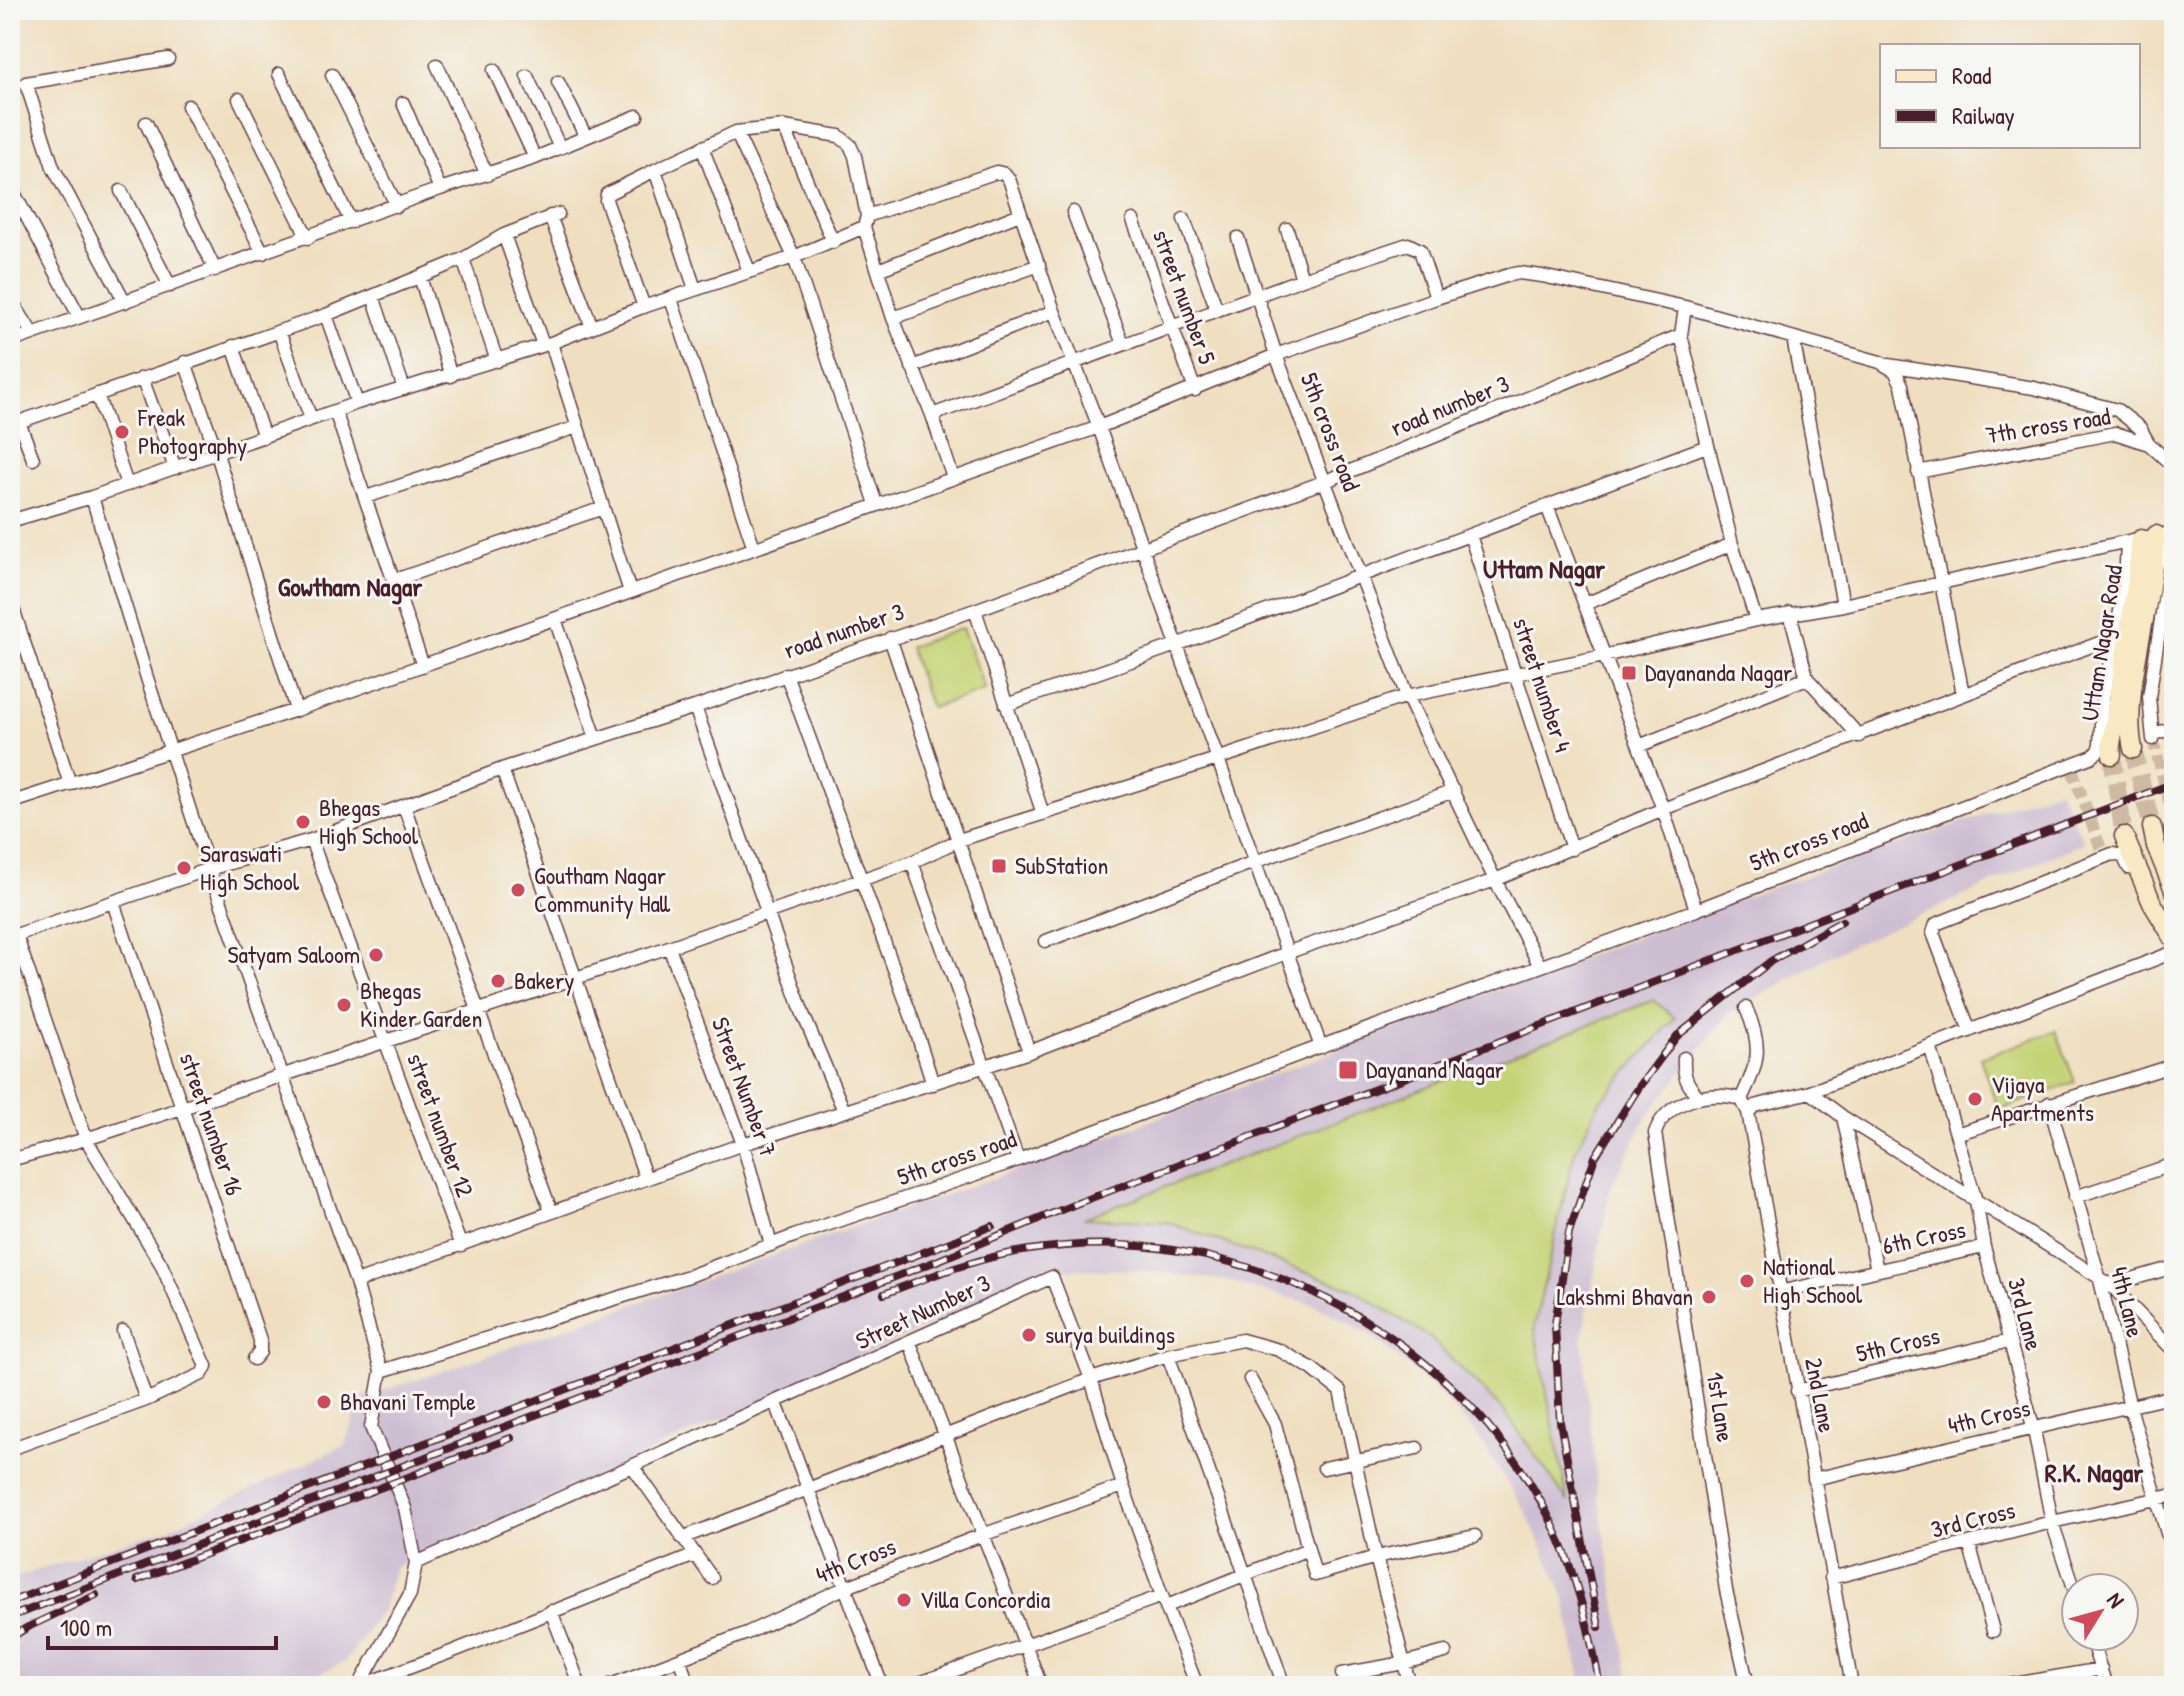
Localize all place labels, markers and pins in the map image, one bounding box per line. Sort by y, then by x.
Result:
place label: Freak Photography [137,401,247,461]
marker: Freak Photography [113,423,131,441]
place label: Dayananda Nagar [1645,656,1792,688]
marker: Dayananda Nagar [1620,664,1638,682]
place label: Bhegas High School [319,791,419,851]
marker: Bhegas High School [294,813,312,831]
place label: Saraswati High School [200,837,300,897]
place label: SubStation [1015,849,1108,881]
marker: SubStation [990,857,1008,875]
marker: Saraswati High School [175,859,193,877]
place label: Goutham Nagar Community Hall [534,859,671,919]
marker: Goutham Nagar Community Hall [509,881,527,899]
place label: Satyam Saloom [227,938,360,970]
marker: Satyam Saloom [367,946,385,964]
place label: Bakery [514,964,574,996]
marker: Bakery [489,972,507,990]
place label: Bhegas Kinder Garden [360,974,482,1034]
marker: Bhegas Kinder Garden [335,996,353,1014]
place label: Dayanand Nagar [1366,1053,1504,1085]
marker: Dayanand Nagar [1337,1059,1359,1081]
place label: Vijaya Apartments [1991,1068,2094,1128]
marker: Vijaya Apartments [1966,1090,1984,1108]
place label: National High School [1763,1250,1863,1310]
marker: National High School [1738,1272,1756,1290]
place label: Lakshmi Bhavan [1557,1280,1693,1312]
marker: Lakshmi Bhavan [1700,1288,1718,1306]
place label: surya buildings [1045,1318,1175,1350]
marker: surya buildings [1020,1326,1038,1344]
place label: Bhavani Temple [340,1385,476,1417]
marker: Bhavani Temple [315,1393,333,1411]
place label: Villa Concordia [920,1583,1050,1615]
marker: Villa Concordia [895,1591,913,1609]

